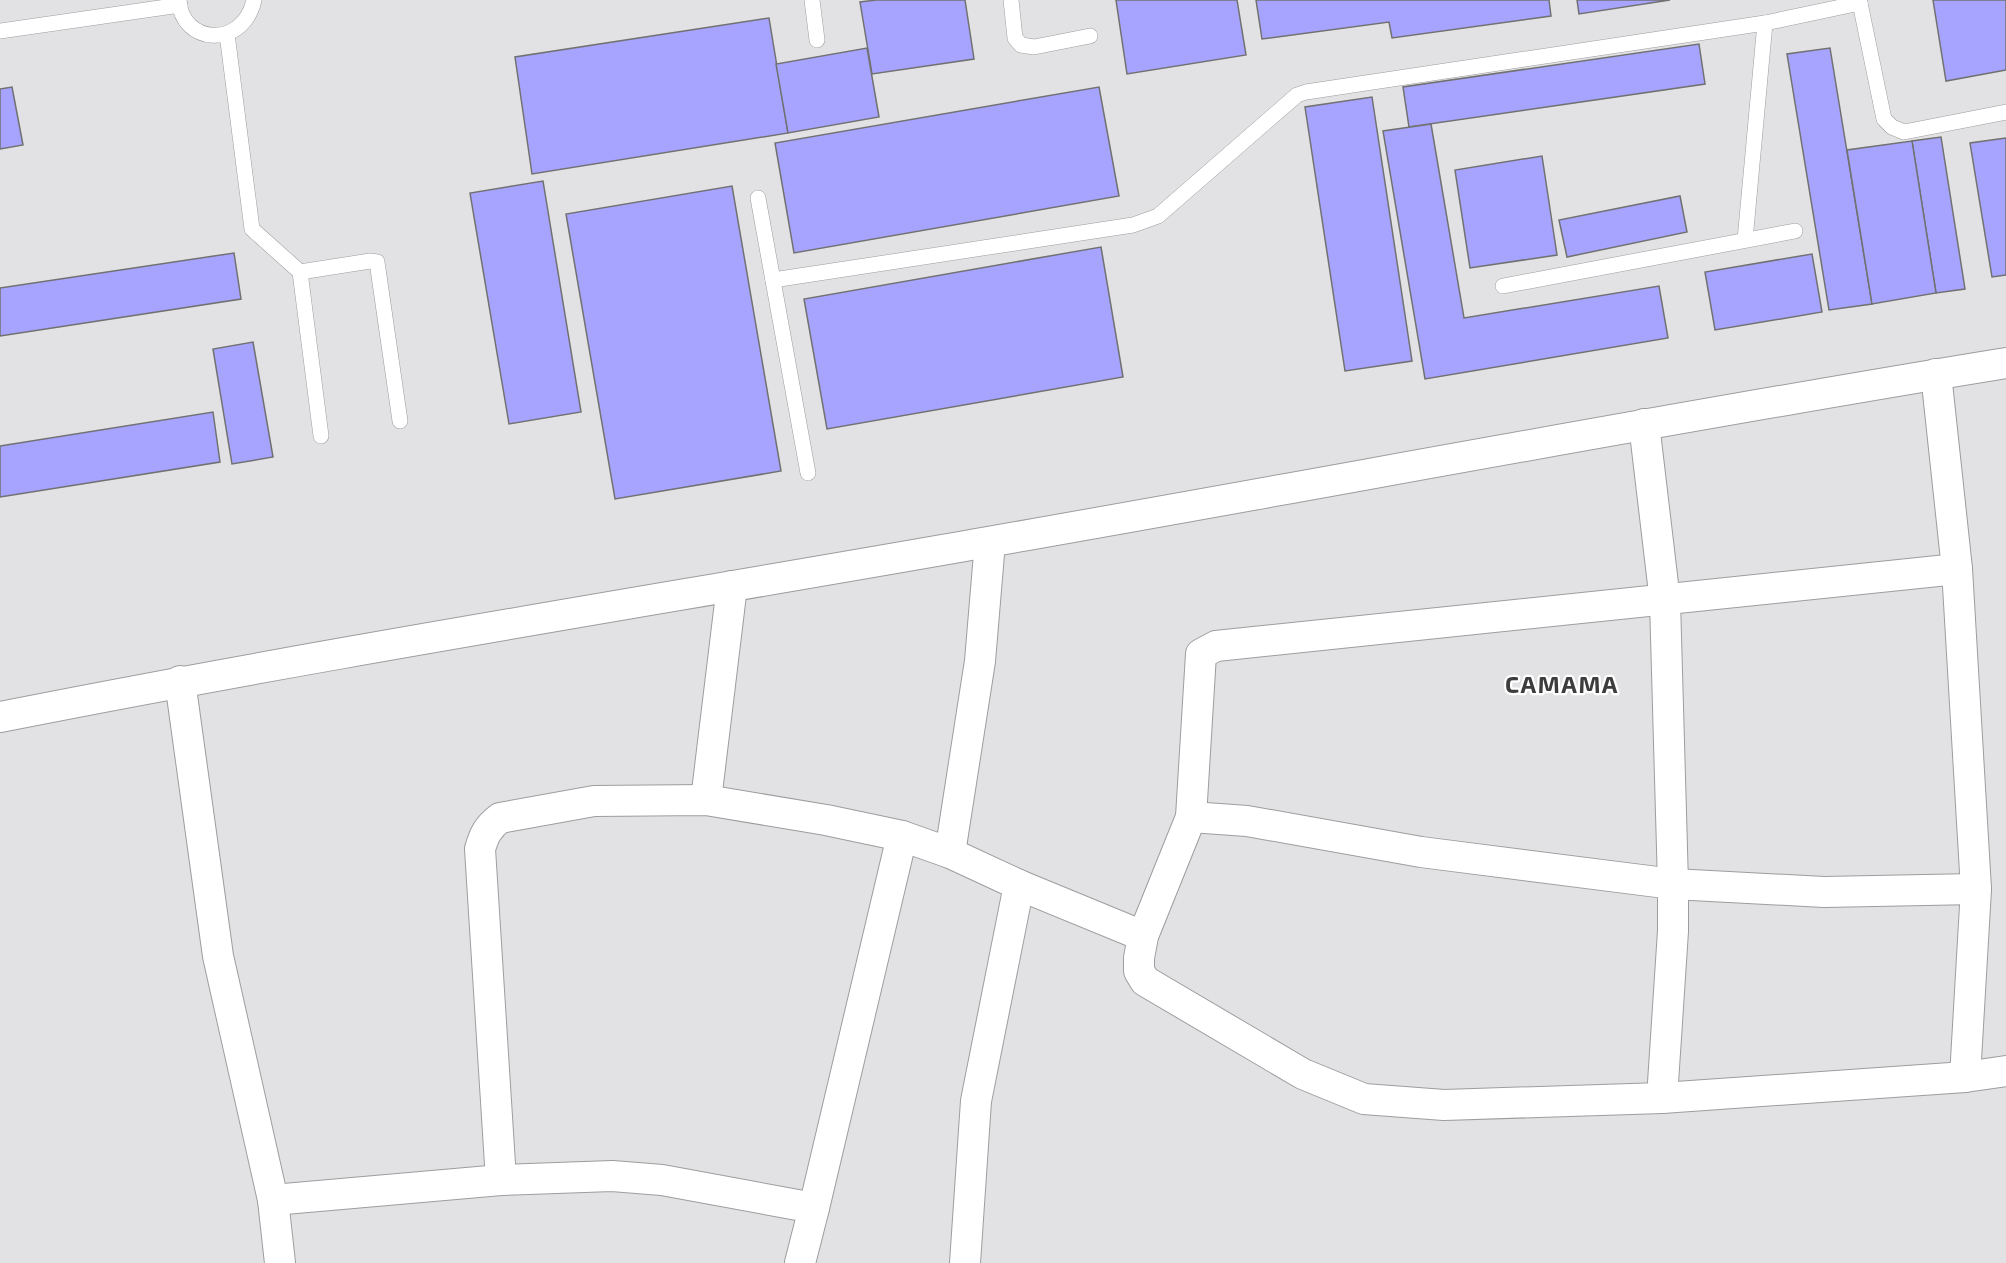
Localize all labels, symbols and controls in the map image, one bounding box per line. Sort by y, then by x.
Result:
district label: CAMAMA [1505,669,1619,698]

